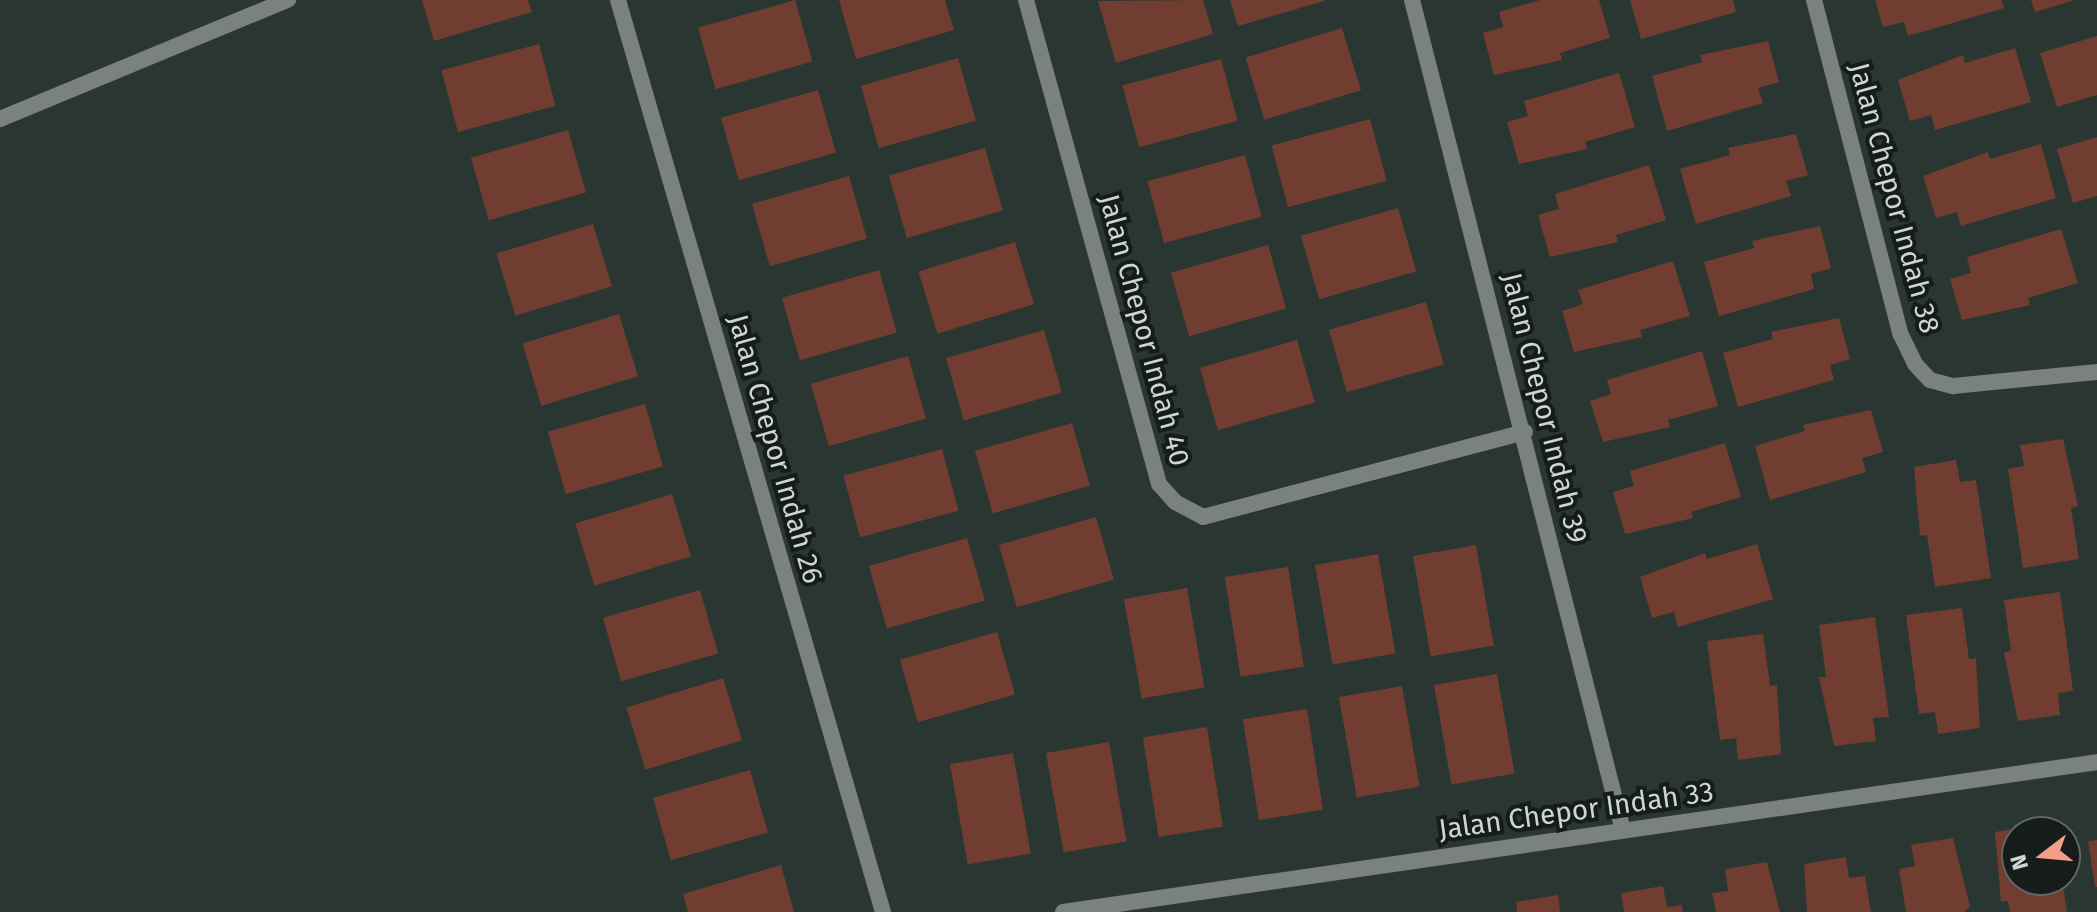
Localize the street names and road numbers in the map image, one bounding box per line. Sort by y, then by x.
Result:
street label: Jalan Chepor Indah 38 [1842,59,1946,337]
street label: Jalan Chepor Indah 40 [1092,190,1196,470]
street label: Jalan Chepor Indah 39 [1494,269,1594,547]
street label: Jalan Chepor Indah 26 [721,311,829,587]
street label: Jalan Chepor Indah 33 [1436,775,1716,847]

